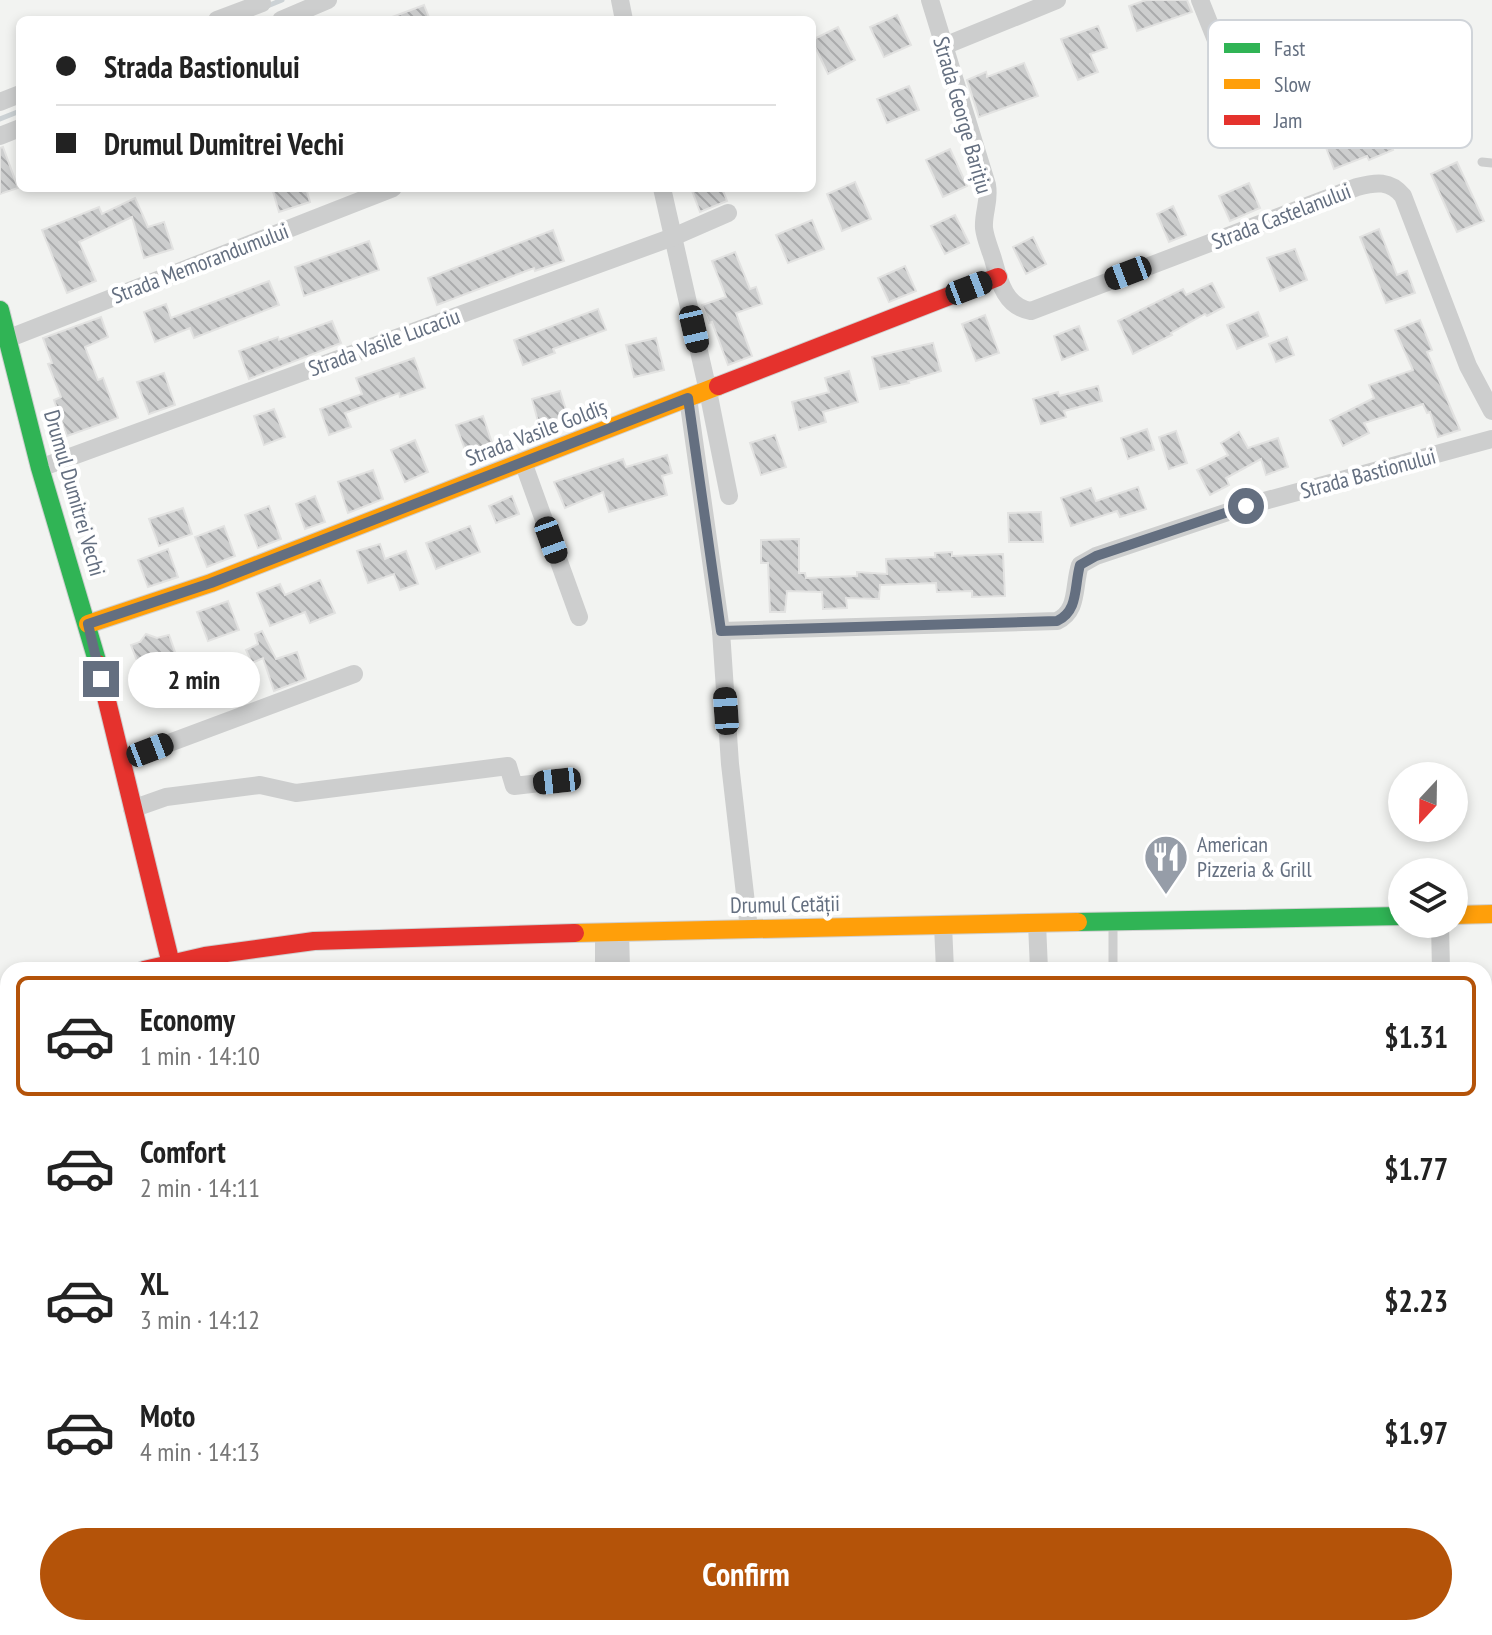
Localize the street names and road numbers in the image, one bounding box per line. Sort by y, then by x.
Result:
street label: Strada George Barițiu [927,33,999,197]
street label: Strada Castelanului [1207,177,1355,255]
street label: Strada Memorandumului [108,216,292,310]
street label: Strada Vasile Lucaciu [304,302,464,382]
street label: Strada Vasile Goldiș [461,392,611,472]
street label: Drumul Dumitrei Vechi [38,407,112,579]
street label: Strada Bastionului [1297,442,1439,504]
street label: Drumul Cetății [730,889,840,919]

